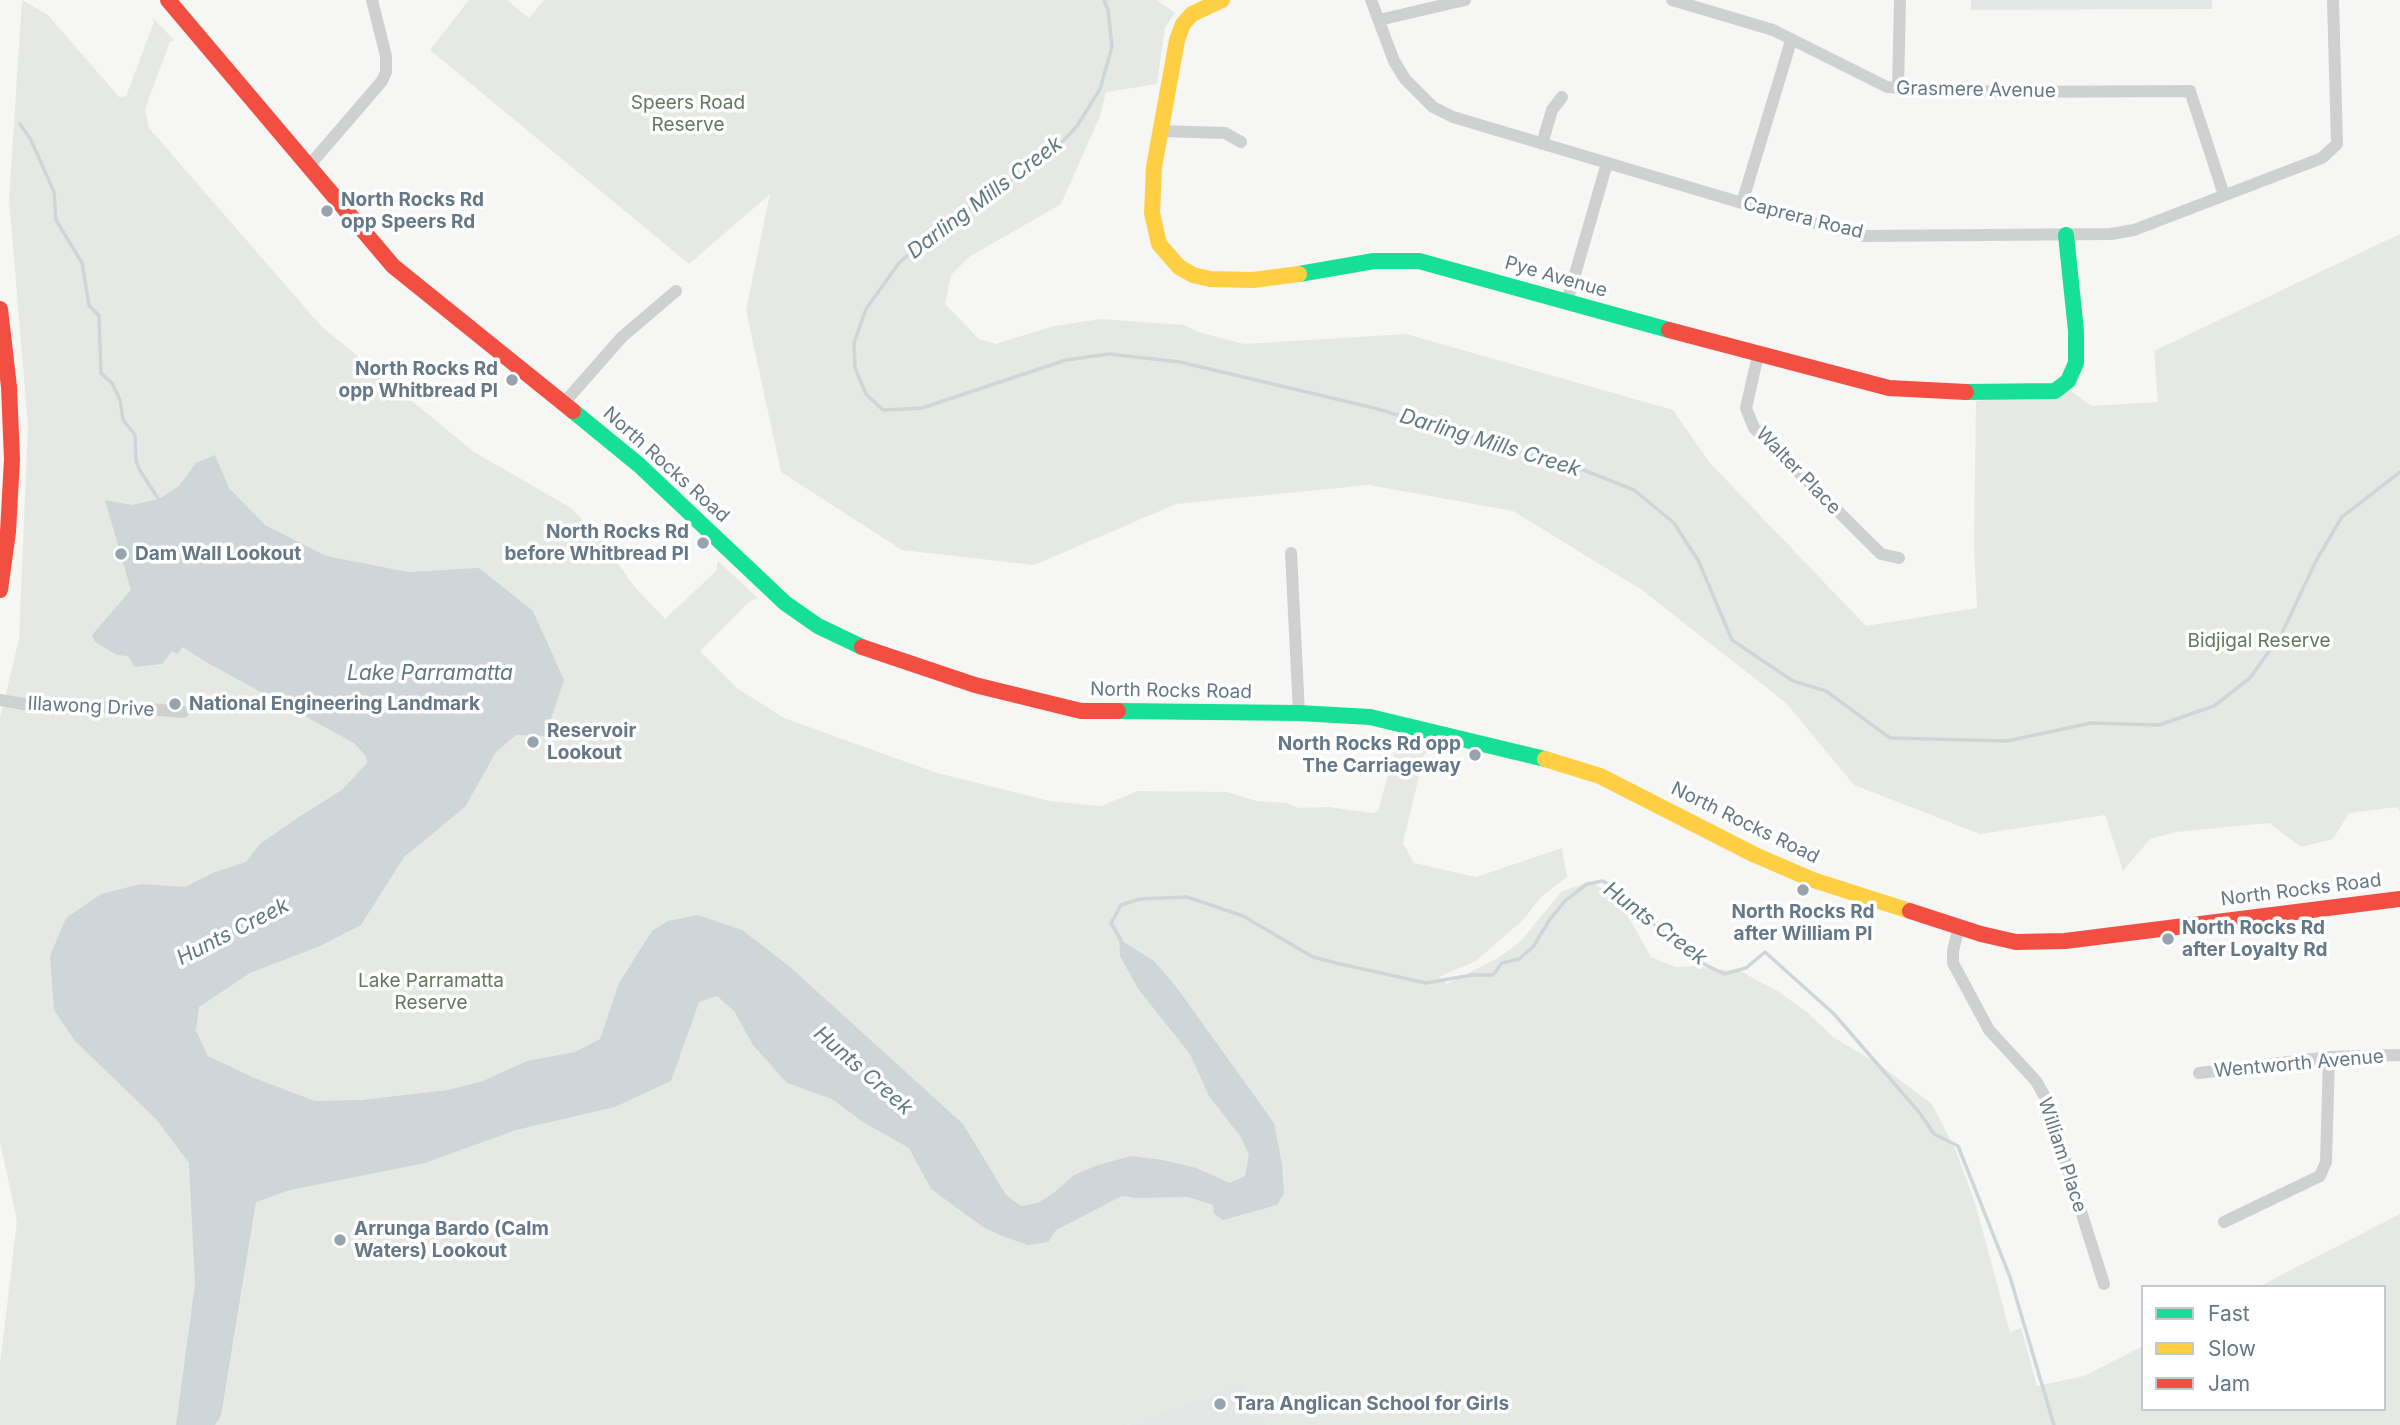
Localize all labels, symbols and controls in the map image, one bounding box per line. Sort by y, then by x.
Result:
street label: Grasmere Avenue [1896,77,2056,103]
park label: Speers Road Reserve [631,92,745,136]
water label: Darling Mills Creek [903,132,1067,264]
place label: North Rocks Rd opp Speers Rd [341,189,484,233]
street label: Caprera Road [1741,192,1865,244]
marker: North Rocks Rd opp Speers Rd [319,203,335,219]
street label: Pye Avenue [1502,251,1610,303]
place label: North Rocks Rd opp Whitbread Pl [338,358,498,402]
marker: North Rocks Rd opp Whitbread Pl [504,372,520,388]
street label: North Rocks Road [598,402,734,528]
water label: Darling Mills Creek [1397,404,1583,482]
street label: Walter Place [1751,423,1845,519]
place label: North Rocks Rd before Whitbread Pl [504,521,689,565]
marker: North Rocks Rd before Whitbread Pl [695,535,711,551]
place label: Dam Wall Lookout [135,543,301,565]
marker: Dam Wall Lookout [113,546,129,562]
park label: Bidjigal Reserve [2187,630,2331,652]
water label: Lake Parramatta [347,661,513,687]
street label: North Rocks Road [1090,678,1252,704]
street label: Illawong Drive [27,692,155,722]
place label: National Engineering Landmark [189,693,480,715]
marker: National Engineering Landmark [167,696,183,712]
place label: Reservoir Lookout [547,720,636,764]
place label: North Rocks Rd opp The Carriageway [1278,733,1461,777]
marker: Reservoir Lookout [525,734,541,750]
marker: North Rocks Rd opp The Carriageway [1467,747,1483,763]
street label: North Rocks Road [1667,777,1823,869]
street label: North Rocks Road [2219,869,2383,911]
water label: Hunts Creek [1598,877,1712,971]
marker: North Rocks Rd after William Pl [1795,882,1811,898]
water label: Hunts Creek [173,893,293,971]
place label: North Rocks Rd after William Pl [1731,901,1875,945]
place label: North Rocks Rd after Loyalty Rd [2182,917,2327,961]
marker: North Rocks Rd after Loyalty Rd [2160,931,2176,947]
park label: Lake Parramatta Reserve [358,970,504,1014]
water label: Hunts Creek [808,1021,918,1121]
street label: Wentworth Avenue [2213,1045,2385,1083]
street label: William Place [2033,1095,2091,1215]
place label: Arrunga Bardo (Calm Waters) Lookout [354,1218,549,1262]
marker: Arrunga Bardo (Calm Waters) Lookout [332,1232,348,1248]
legend [2141,1285,2386,1411]
text: Fast [2208,1301,2250,1326]
text: Slow [2208,1336,2256,1361]
text: Jam [2208,1371,2250,1396]
place label: Tara Anglican School for Girls [1234,1393,1509,1415]
marker: Tara Anglican School for Girls [1212,1396,1228,1412]

